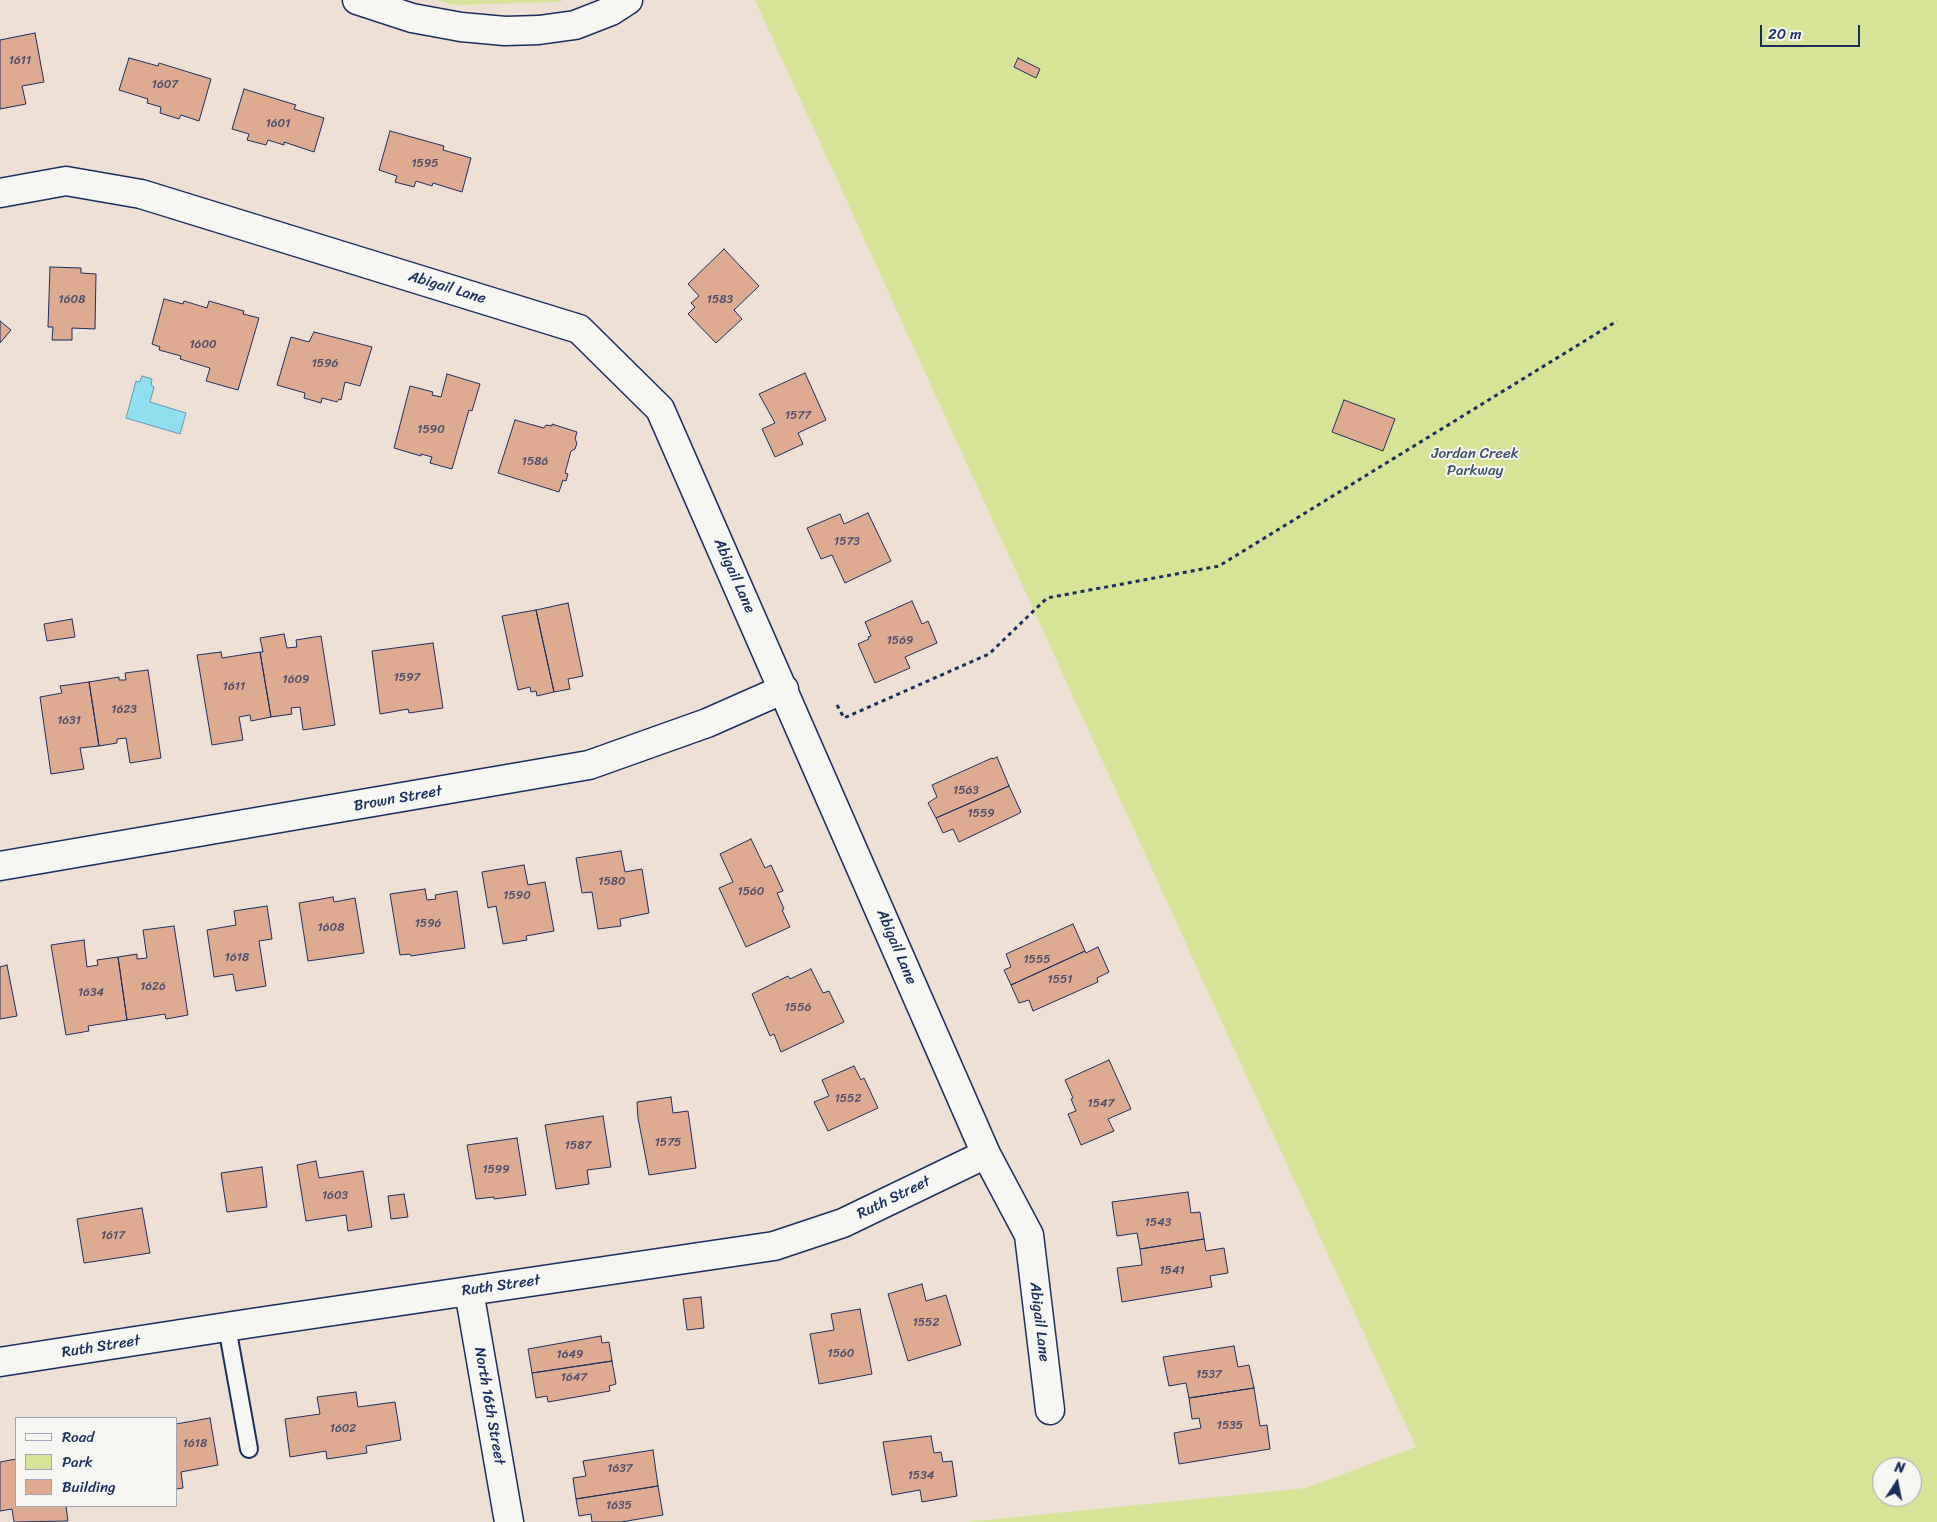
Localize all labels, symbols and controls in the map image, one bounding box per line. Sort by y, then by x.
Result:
scale bar [1762,15,1862,47]
text: 20 m [1768,21,1802,47]
house number: 1611 [9,54,31,68]
house number: 1607 [152,78,178,92]
house number: 1601 [266,117,290,131]
house number: 1595 [411,157,439,171]
street label: Abigail Lane [406,268,488,308]
house number: 1608 [59,293,85,307]
house number: 1583 [707,293,733,307]
house number: 1600 [189,338,217,352]
house number: 1596 [312,357,338,371]
house number: 1577 [785,409,811,423]
house number: 1590 [417,423,445,437]
park label: Jordan Creek Parkway [1431,445,1519,480]
house number: 1586 [522,455,548,469]
house number: 1573 [834,535,860,549]
street label: Abigail Lane [710,536,758,616]
house number: 1569 [887,634,913,648]
house number: 1597 [394,671,420,685]
house number: 1609 [283,673,309,687]
house number: 1611 [223,680,245,694]
house number: 1623 [111,703,137,717]
house number: 1631 [57,714,81,728]
street label: Brown Street [352,782,444,816]
house number: 1563 [953,784,979,798]
house number: 1559 [967,807,995,821]
house number: 1580 [598,875,626,889]
house number: 1560 [738,885,764,899]
house number: 1590 [503,889,531,903]
street label: Abigail Lane [872,907,920,987]
house number: 1596 [415,917,441,931]
house number: 1608 [318,921,344,935]
house number: 1618 [225,951,249,965]
house number: 1555 [1023,953,1051,967]
house number: 1551 [1048,973,1072,987]
house number: 1626 [140,980,166,994]
house number: 1634 [78,986,104,1000]
house number: 1556 [785,1001,811,1015]
house number: 1552 [835,1092,861,1106]
house number: 1547 [1088,1097,1114,1111]
house number: 1575 [655,1136,681,1150]
house number: 1587 [565,1139,591,1153]
house number: 1599 [482,1163,510,1177]
street label: Ruth Street [855,1173,933,1223]
house number: 1603 [322,1189,348,1203]
house number: 1543 [1145,1216,1171,1230]
house number: 1617 [101,1229,125,1243]
house number: 1541 [1159,1264,1185,1278]
street label: Ruth Street [461,1272,541,1300]
street label: Abigail Lane [1025,1281,1053,1363]
house number: 1552 [913,1316,939,1330]
street label: Ruth Street [61,1332,141,1362]
street label: North 16th Street [470,1346,508,1466]
house number: 1560 [828,1347,854,1361]
house number: 1649 [557,1348,583,1362]
house number: 1537 [1196,1368,1222,1382]
house number: 1647 [561,1371,587,1385]
legend [15,1417,178,1507]
house number: 1535 [1217,1419,1243,1433]
house number: 1602 [330,1422,356,1436]
text: Road [62,1424,94,1450]
house number: 1618 [183,1437,207,1451]
text: Park [62,1449,93,1475]
text: N [1893,1455,1907,1481]
north arrow [1872,1457,1922,1507]
house number: 1637 [607,1462,633,1476]
house number: 1534 [908,1469,934,1483]
text: Building [62,1474,116,1500]
house number: 1635 [606,1499,632,1513]

